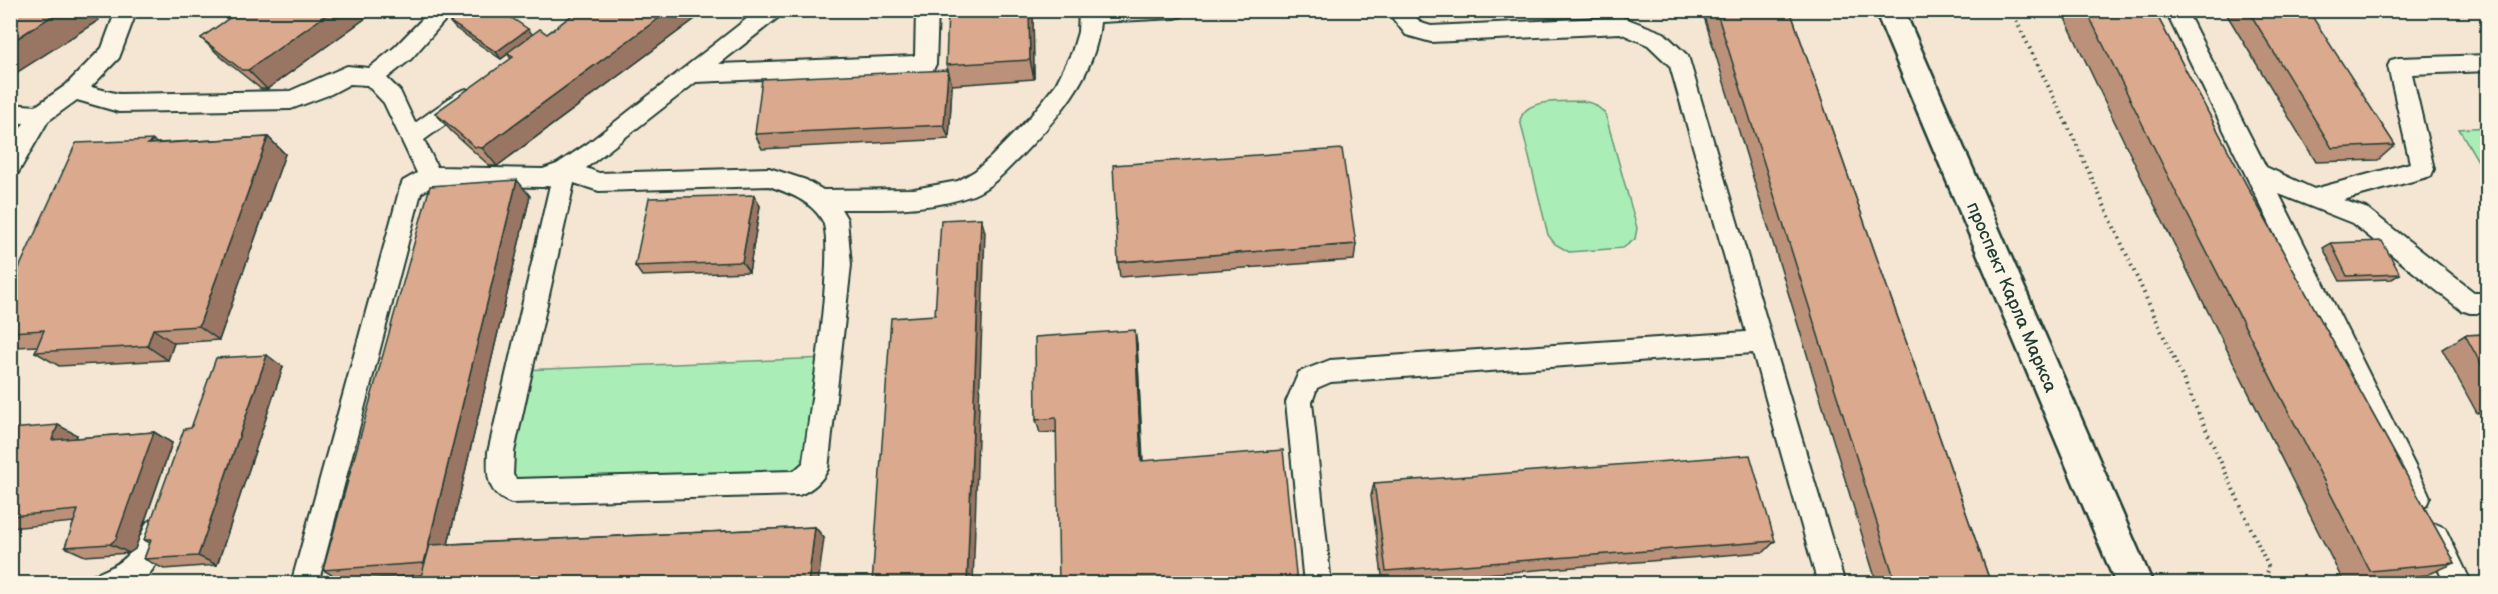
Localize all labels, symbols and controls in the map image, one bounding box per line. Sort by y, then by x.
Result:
street label: проспект Карла Маркса [1962,199,2061,396]

